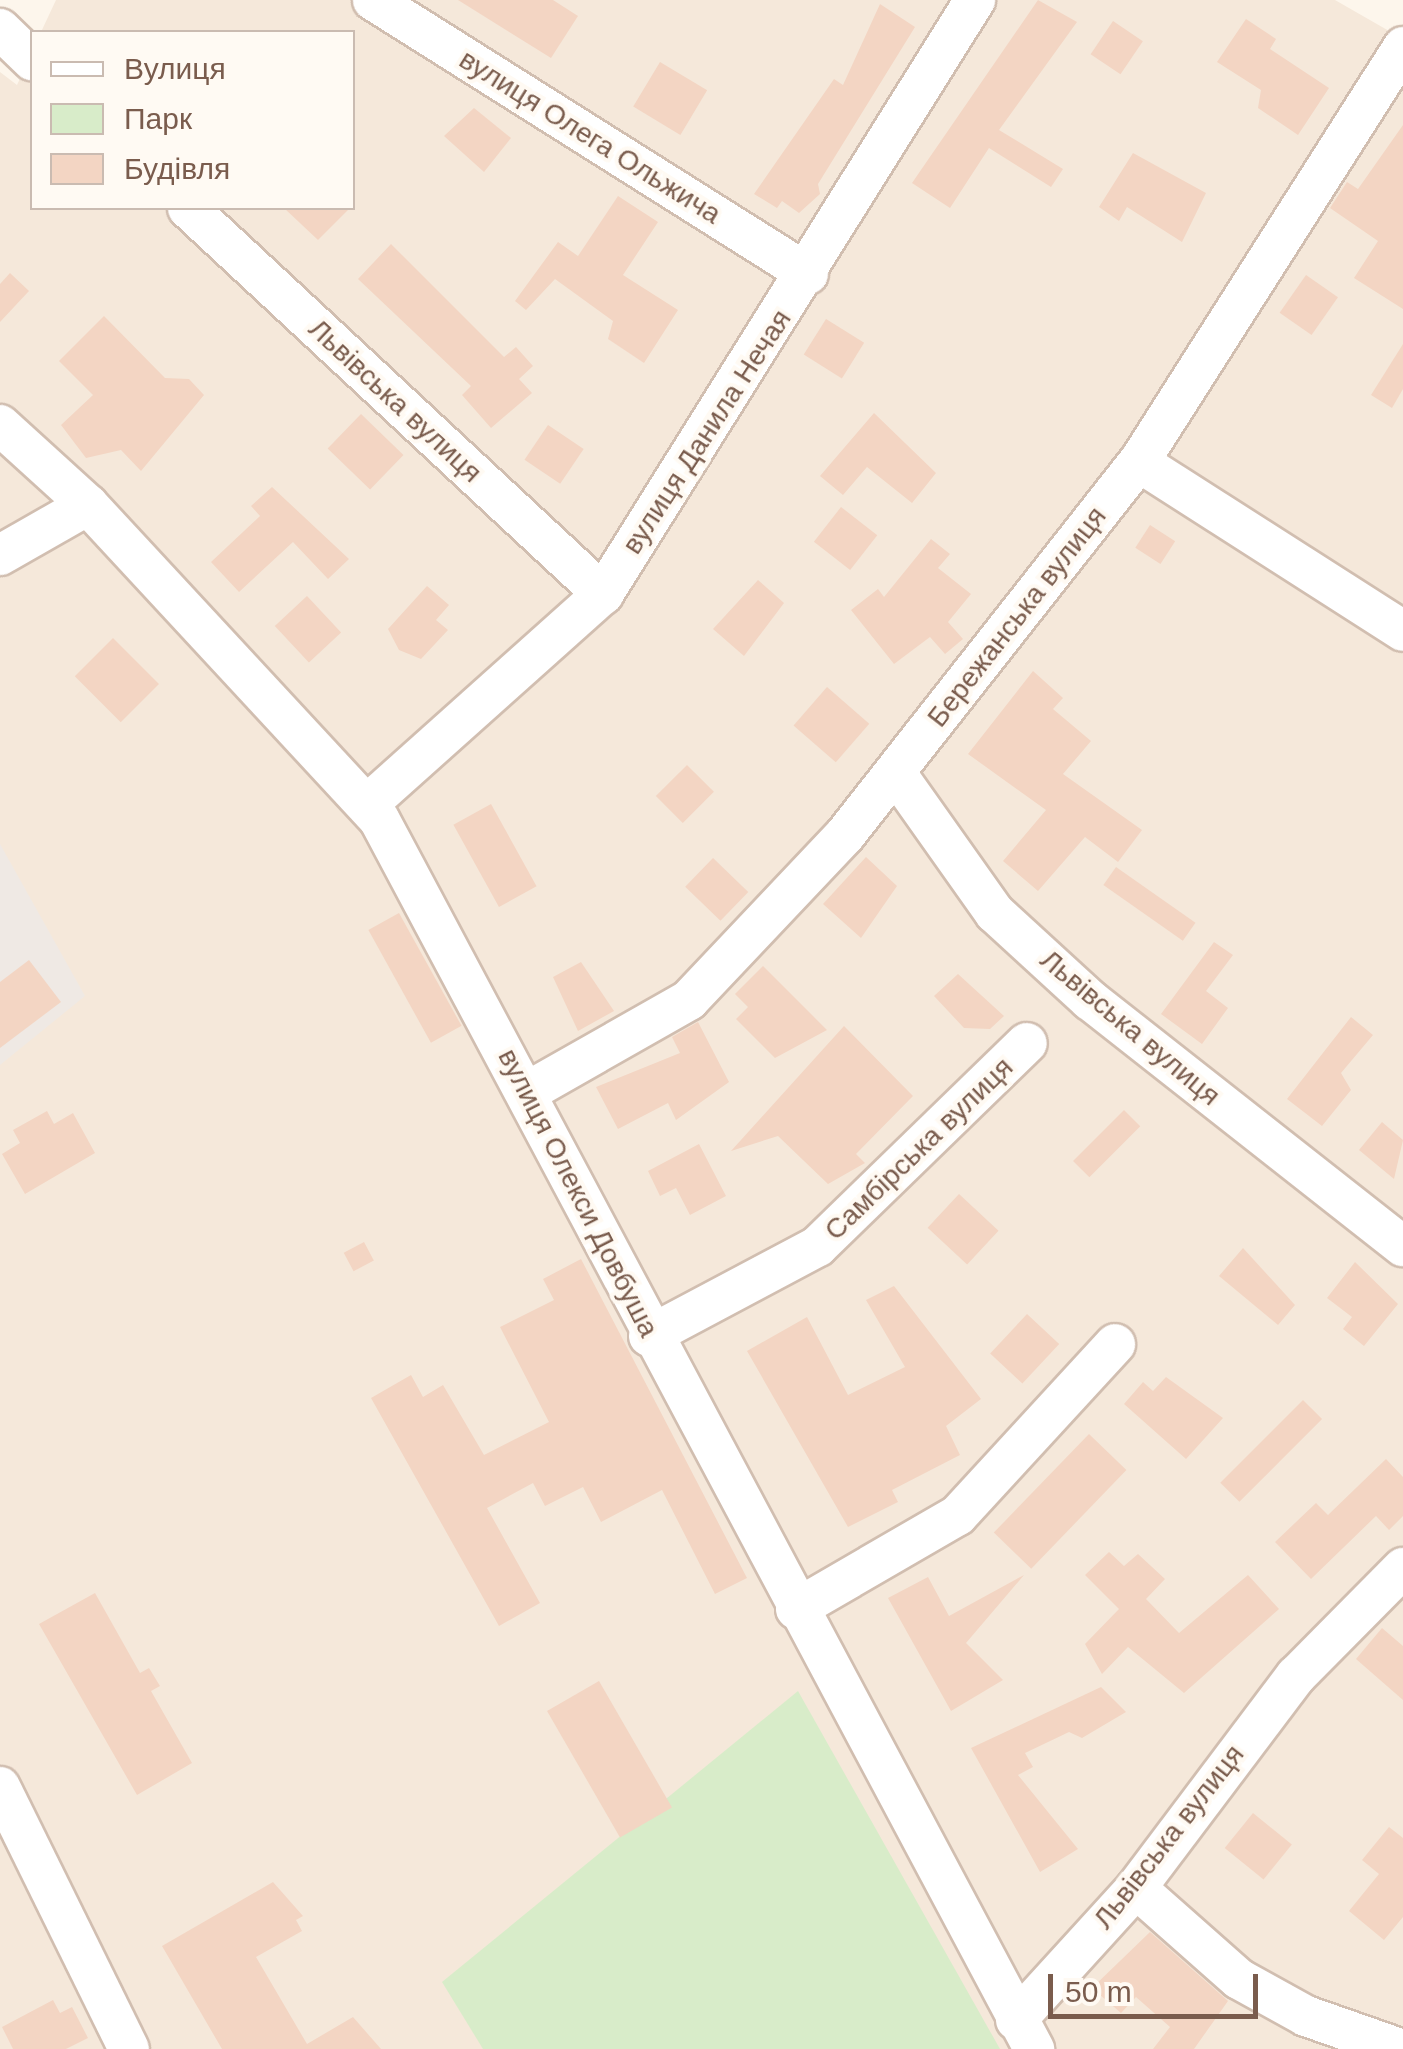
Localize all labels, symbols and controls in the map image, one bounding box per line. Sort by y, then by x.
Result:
legend [30,30,355,210]
street label: вулиця Олега Ольжича [453,43,727,231]
text: Вулиця [124,52,226,85]
text: Парк [124,102,192,135]
text: Будівля [124,152,230,185]
street label: вулиця Данила Нечая [616,304,798,560]
street label: Львівська вулиця [302,312,488,490]
street label: Бережанська вулиця [921,500,1113,734]
street label: Львівська вулиця [1033,943,1227,1113]
street label: вулиця Олекси Довбуша [491,1043,665,1343]
street label: Самбірська вулиця [818,1051,1020,1247]
street label: Львівська вулиця [1087,1738,1251,1936]
scale bar [1053,1954,1263,2016]
text: 50 m [1065,1975,1132,2008]

